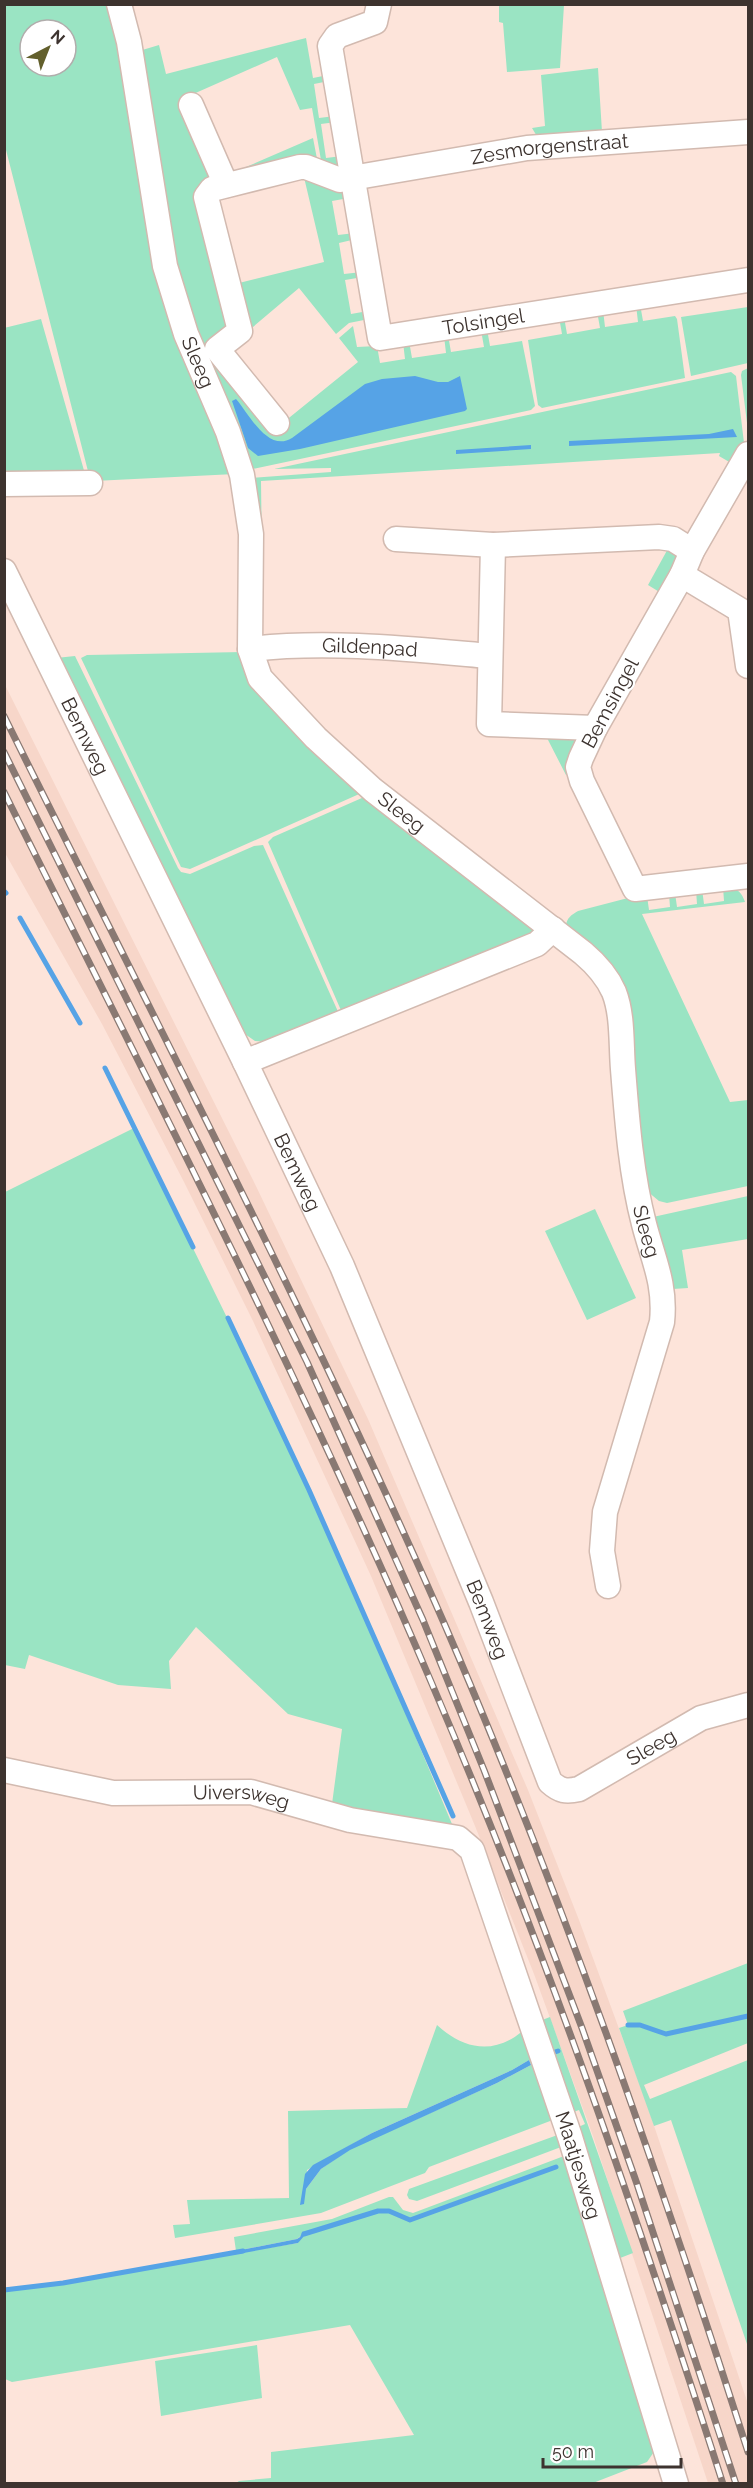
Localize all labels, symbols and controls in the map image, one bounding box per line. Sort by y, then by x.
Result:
north arrow [18,18,78,78]
text: N [47,26,69,48]
street label: Zesmorgenstraat [469,129,630,169]
street label: Tolsingel [441,303,527,340]
street label: Sleeg [177,333,220,391]
street label: Gildenpad [322,633,419,662]
street label: Bemsingel [576,653,644,752]
street label: Bemweg [56,694,114,779]
street label: Sleeg [373,786,430,838]
street label: Bemweg [269,1129,326,1215]
street label: Sleeg [628,1203,665,1261]
street label: Bemweg [461,1576,514,1662]
street label: Sleeg [622,1723,680,1771]
street label: Uiversweg [193,1780,292,1814]
street label: Maatjesweg [550,2108,606,2222]
scale bar [543,2431,681,2469]
text: 50 m [552,2441,594,2462]

